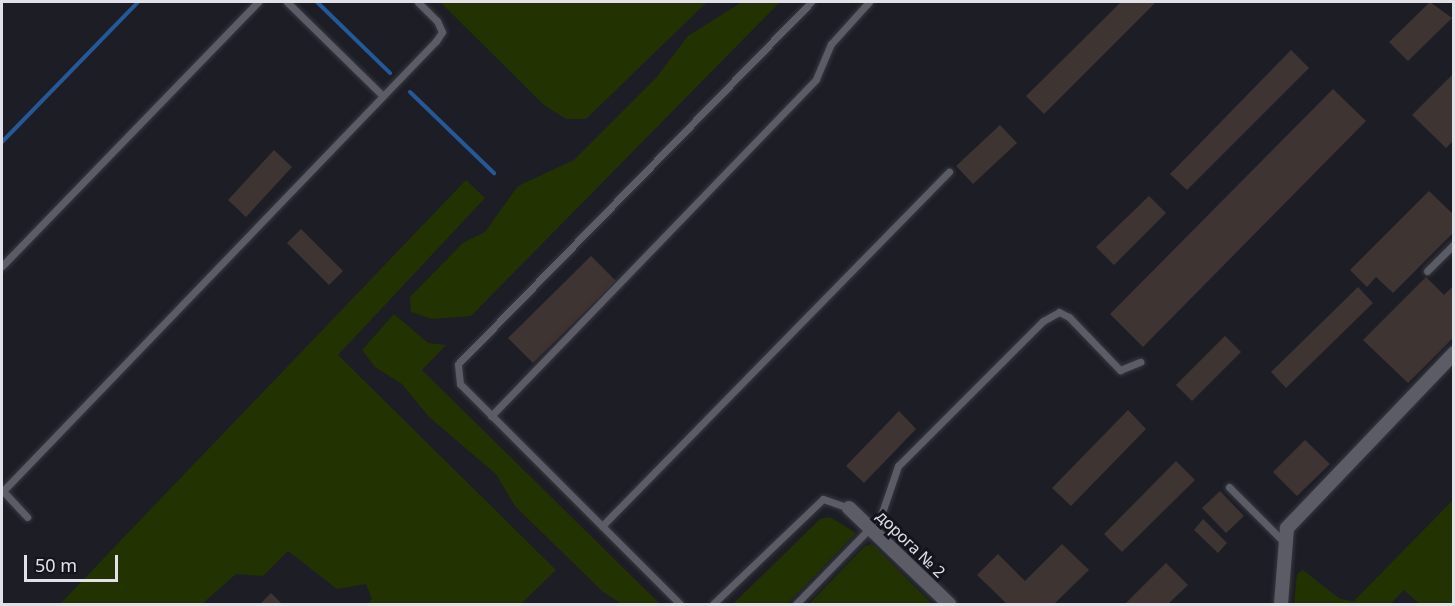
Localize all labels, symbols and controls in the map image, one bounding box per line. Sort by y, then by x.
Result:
street label: дорога № 2 [873,506,949,582]
scale bar [27,543,122,581]
text: 50 m [35,553,77,577]

